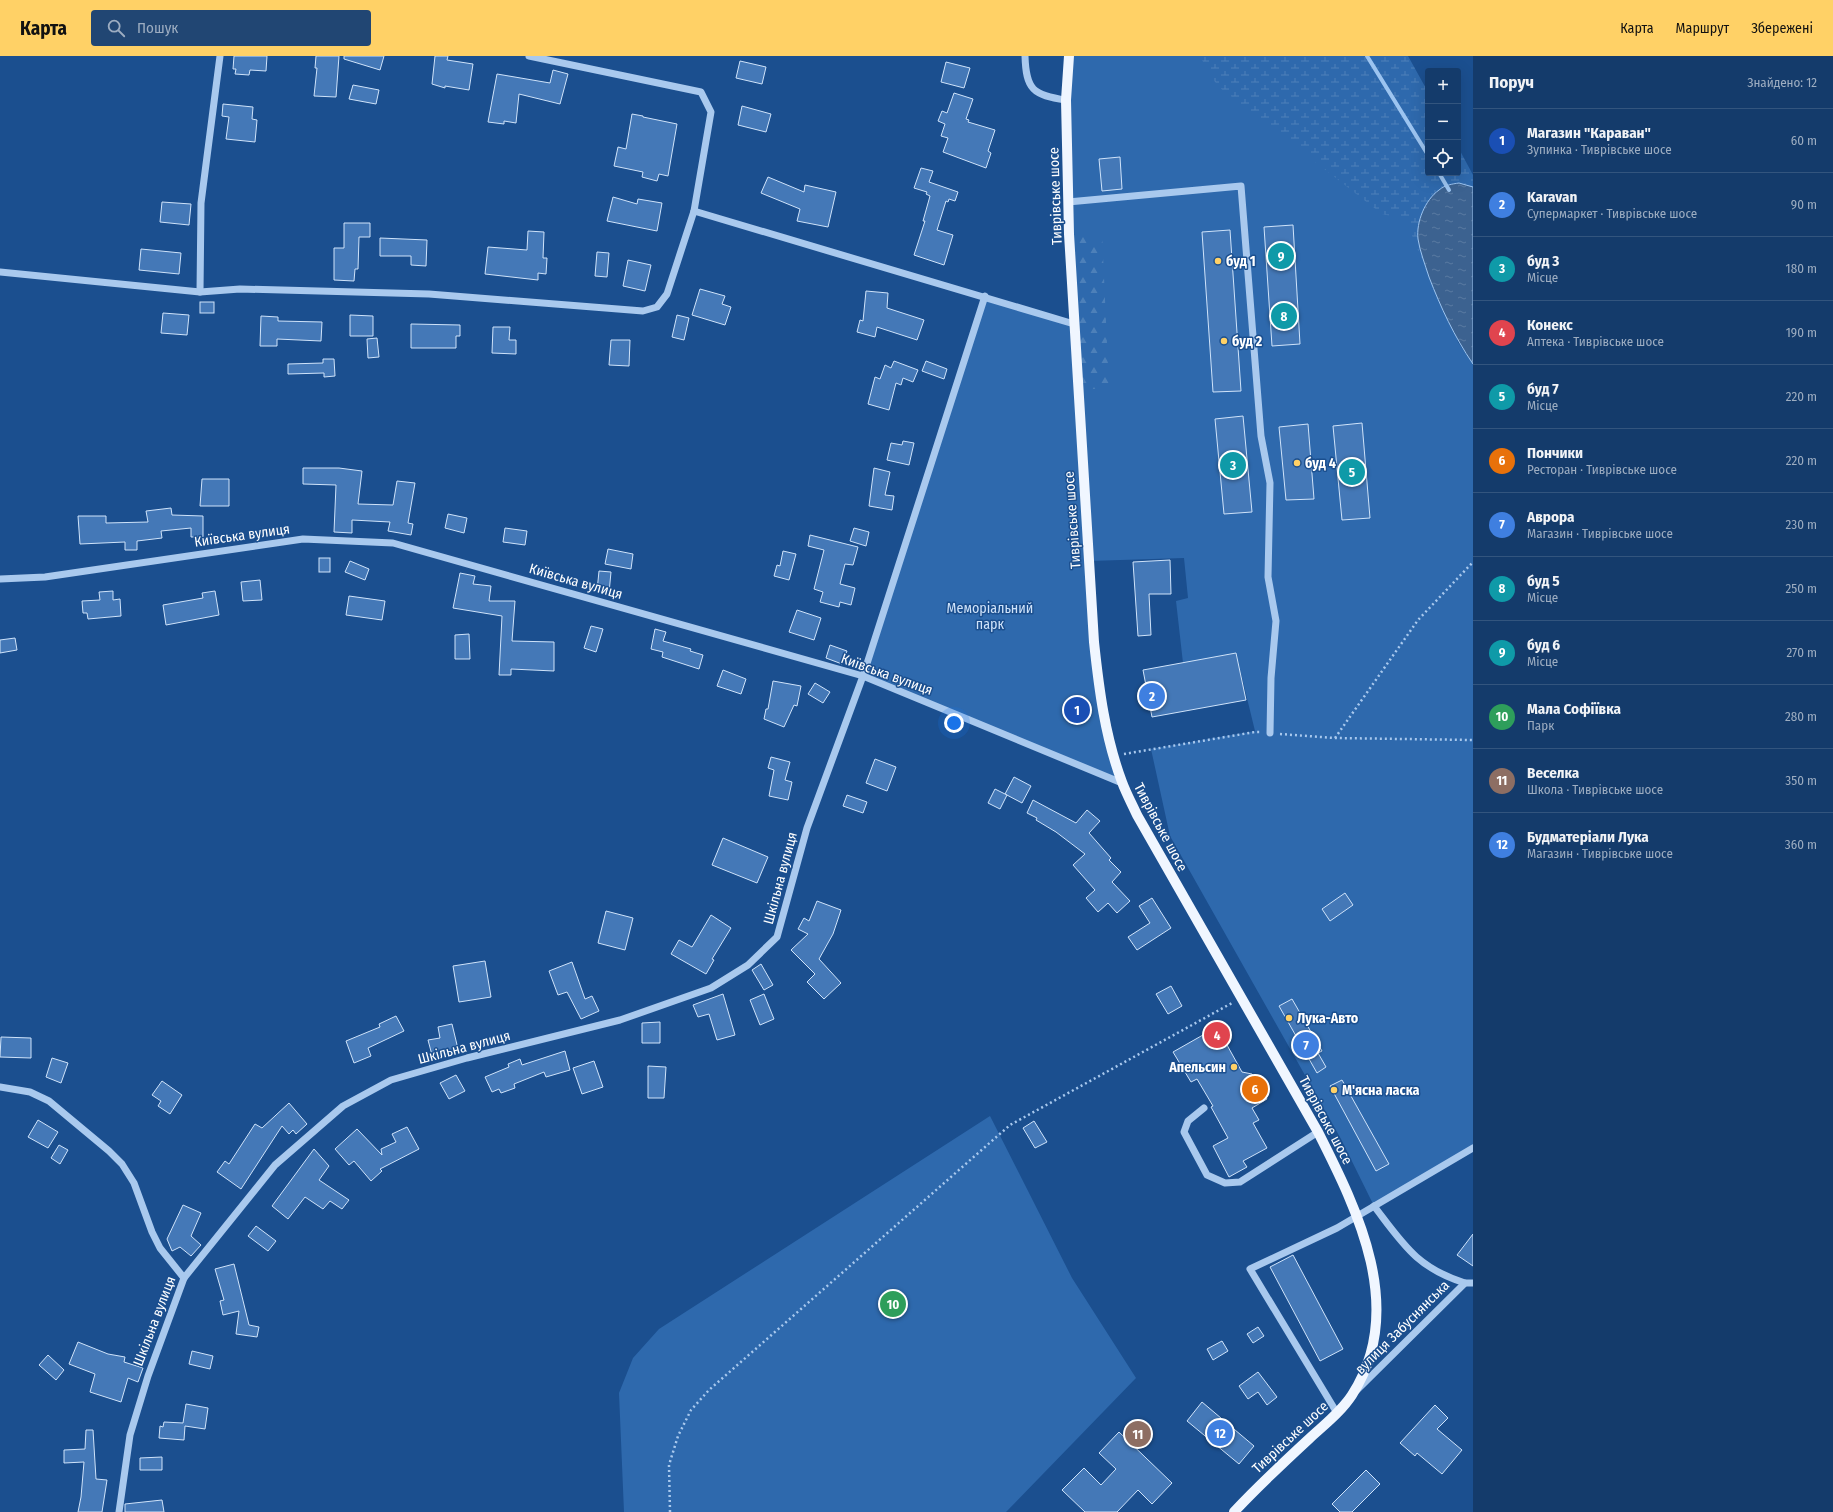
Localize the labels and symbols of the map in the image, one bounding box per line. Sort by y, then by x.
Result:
street label: Тиврівське шосе [1045,147,1066,245]
pin: 9 [1268,241,1294,271]
place label: буд 1 [1226,253,1256,270]
marker: буд 1 [1213,256,1223,266]
pin: 8 [1271,301,1297,331]
place label: буд 2 [1232,333,1263,350]
marker: буд 2 [1219,336,1229,346]
pin: 3 [1220,450,1246,480]
place label: буд 4 [1305,455,1336,472]
pin: 5 [1339,457,1365,487]
marker: буд 4 [1292,458,1302,468]
street label: Тиврівське шосе [1061,471,1084,569]
street label: Київська вулиця [193,520,291,551]
street label: Київська вулиця [527,560,625,603]
park label: Меморіальний парк [947,600,1033,633]
street label: Київська вулиця [839,650,935,699]
pin: 2 [1139,681,1165,711]
pin: 1 [1064,695,1090,725]
your location [944,713,964,733]
street label: Тиврівське шосе [1130,780,1191,874]
street label: Шкільна вулиця [760,830,801,926]
place label: Лука-Авто [1297,1010,1359,1027]
marker: Лука-Авто [1284,1013,1294,1023]
pin: 4 [1204,1020,1230,1050]
street label: Шкільна вулиця [416,1027,512,1068]
pin: 7 [1293,1030,1319,1060]
place label: Апельсин [1168,1059,1226,1076]
marker: Апельсин [1229,1062,1239,1072]
street label: Тиврівське шосе [1295,1073,1356,1167]
pin: 6 [1242,1074,1268,1104]
place label: М'ясна ласка [1342,1082,1419,1099]
marker: М'ясна ласка [1329,1085,1339,1095]
street label: Шкільна вулиця [130,1274,179,1369]
street label: вулиця Забуснянська [1352,1277,1453,1378]
pin: 10 [880,1289,906,1319]
street label: Тиврівське шосе [1249,1398,1332,1477]
pin: 12 [1207,1418,1233,1448]
pin: 11 [1125,1419,1151,1449]

